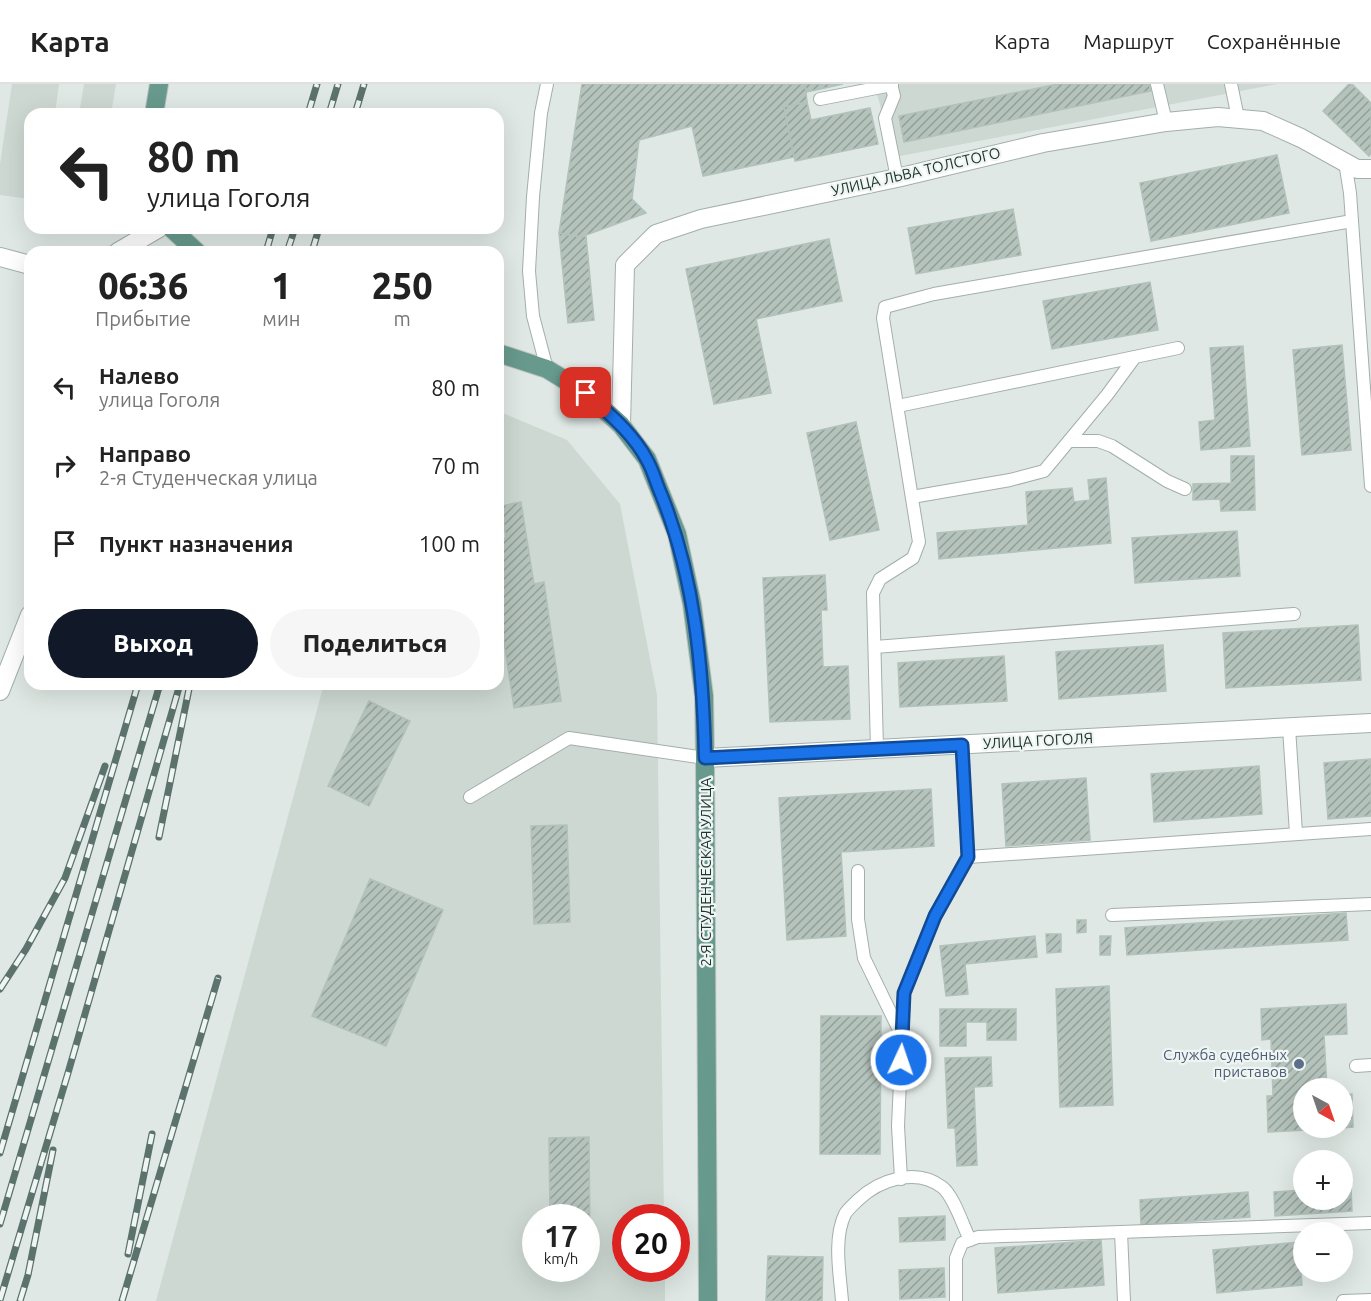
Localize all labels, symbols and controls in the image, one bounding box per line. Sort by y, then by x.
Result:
text: Карта [30,26,110,57]
text: Карта [994,29,1050,53]
text: Маршрут [1083,29,1174,53]
text: Сохранённые [1207,29,1341,53]
icon: left [48,132,126,210]
text: 80 m [147,133,241,180]
street label: УЛИЦА ЛЬВА ТОЛСТОГО [830,144,1002,199]
text: улица Гоголя [147,182,311,212]
text: 06:36 [98,265,188,306]
text: 1 [271,265,292,306]
text: 250 [372,265,433,306]
text: Прибытие [95,307,191,330]
text: мин [262,307,300,330]
text: m [394,307,411,330]
text: Налево [99,363,179,388]
pin [560,367,611,418]
icon: left [48,371,81,404]
text: 80 m [431,375,480,400]
icon: arrive [569,376,602,409]
text: улица Гоголя [99,388,220,411]
text: Направо [99,441,191,466]
icon: right [48,449,81,482]
text: 70 m [431,453,480,478]
text: 2-я Студенческая улица [99,466,318,489]
icon: arrive [48,527,81,560]
text: Пункт назначения [99,531,293,556]
text: 100 m [419,531,480,556]
button: Выход [48,609,258,678]
button: Поделиться [270,609,480,678]
street label: УЛИЦА ГОГОЛЯ [983,729,1093,752]
street label: 2-Я СТУДЕНЧЕСКАЯ УЛИЦА [697,777,714,967]
position arrow [869,1028,933,1092]
place label: Служба судебных приставов [1163,1046,1287,1080]
marker: Служба судебных приставов [1292,1057,1306,1071]
north arrow [1293,1078,1353,1138]
map controls [1293,1078,1353,1282]
button: + [1293,1150,1353,1210]
speed limit sign: 20 [612,1204,690,1282]
text: 17 [544,1219,578,1253]
button: − [1293,1222,1353,1282]
text: km/h [544,1250,578,1267]

